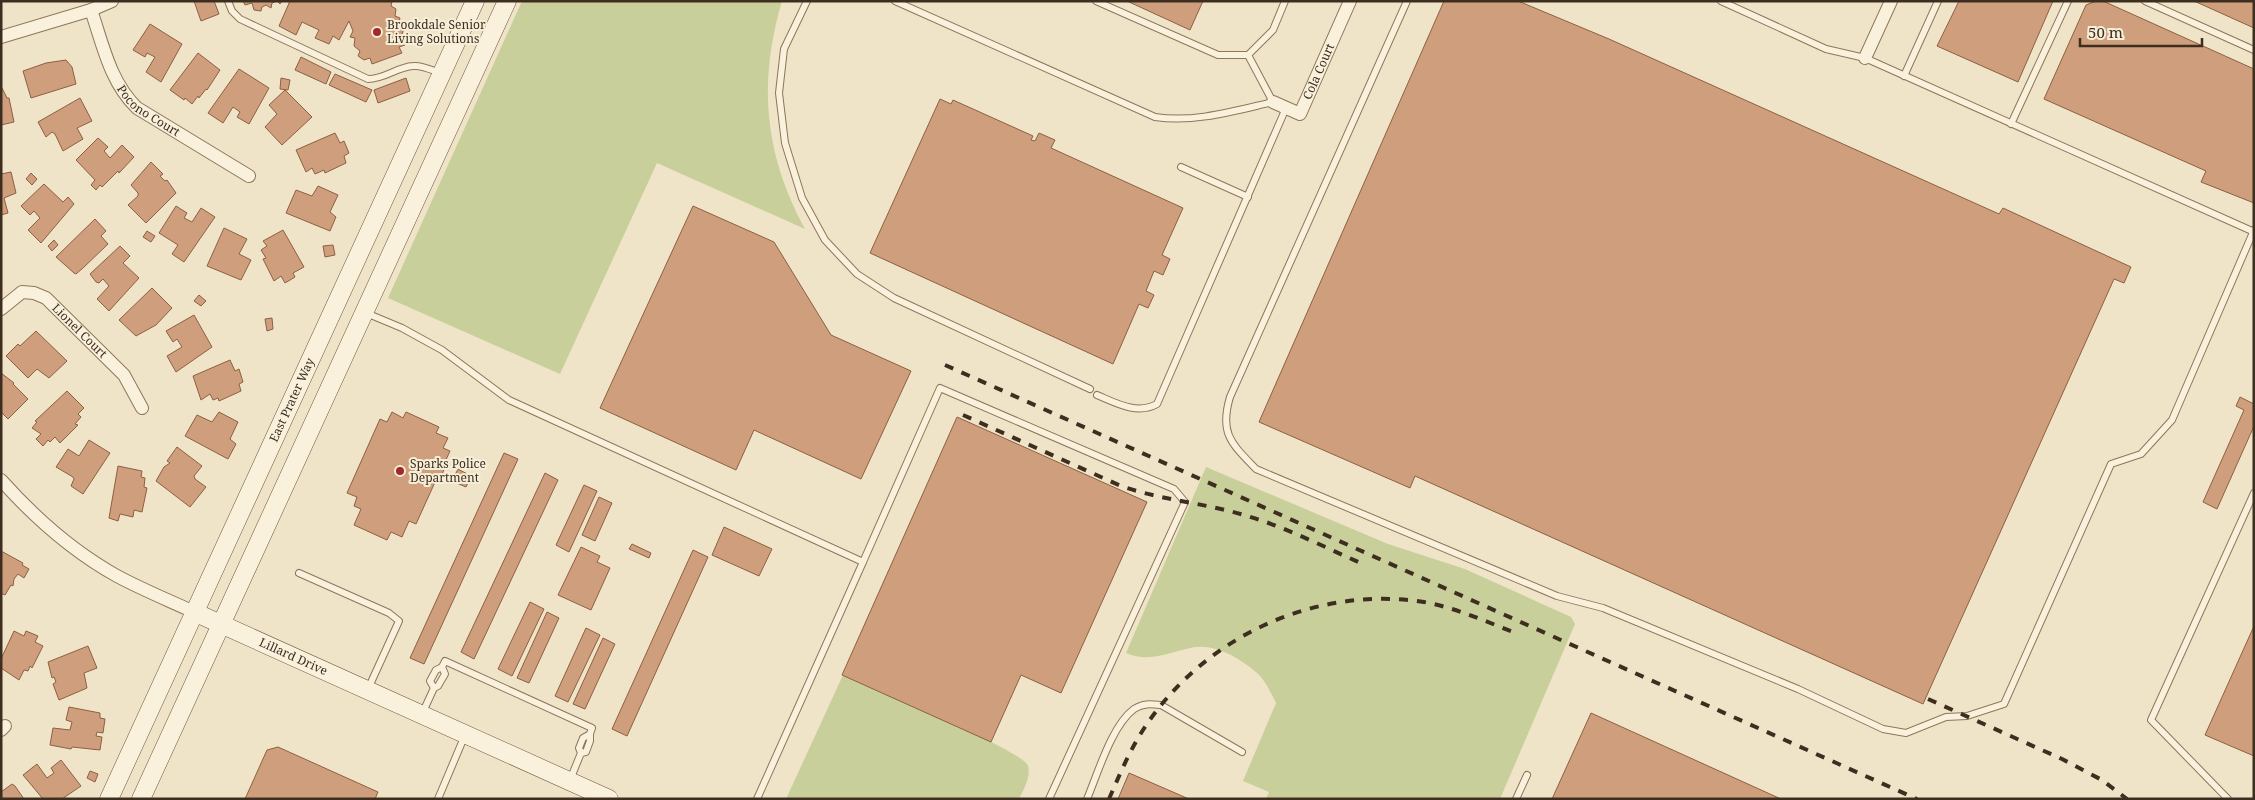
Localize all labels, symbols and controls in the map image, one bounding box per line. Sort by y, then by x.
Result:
scale bar [2080,15,2202,47]
place label: Brookdale Senior Living Solutions [387,16,486,47]
text: 50 m [2088,22,2123,42]
marker: Brookdale Senior Living Solutions [371,26,383,38]
street label: Cola Court [1298,41,1338,102]
street label: Pocono Court [113,81,183,140]
street label: Lionel Court [48,300,111,362]
street label: East Prater Way [265,355,318,445]
place label: Sparks Police Department [410,455,486,486]
marker: Sparks Police Department [394,465,406,477]
street label: Lillard Drive [257,634,331,679]

